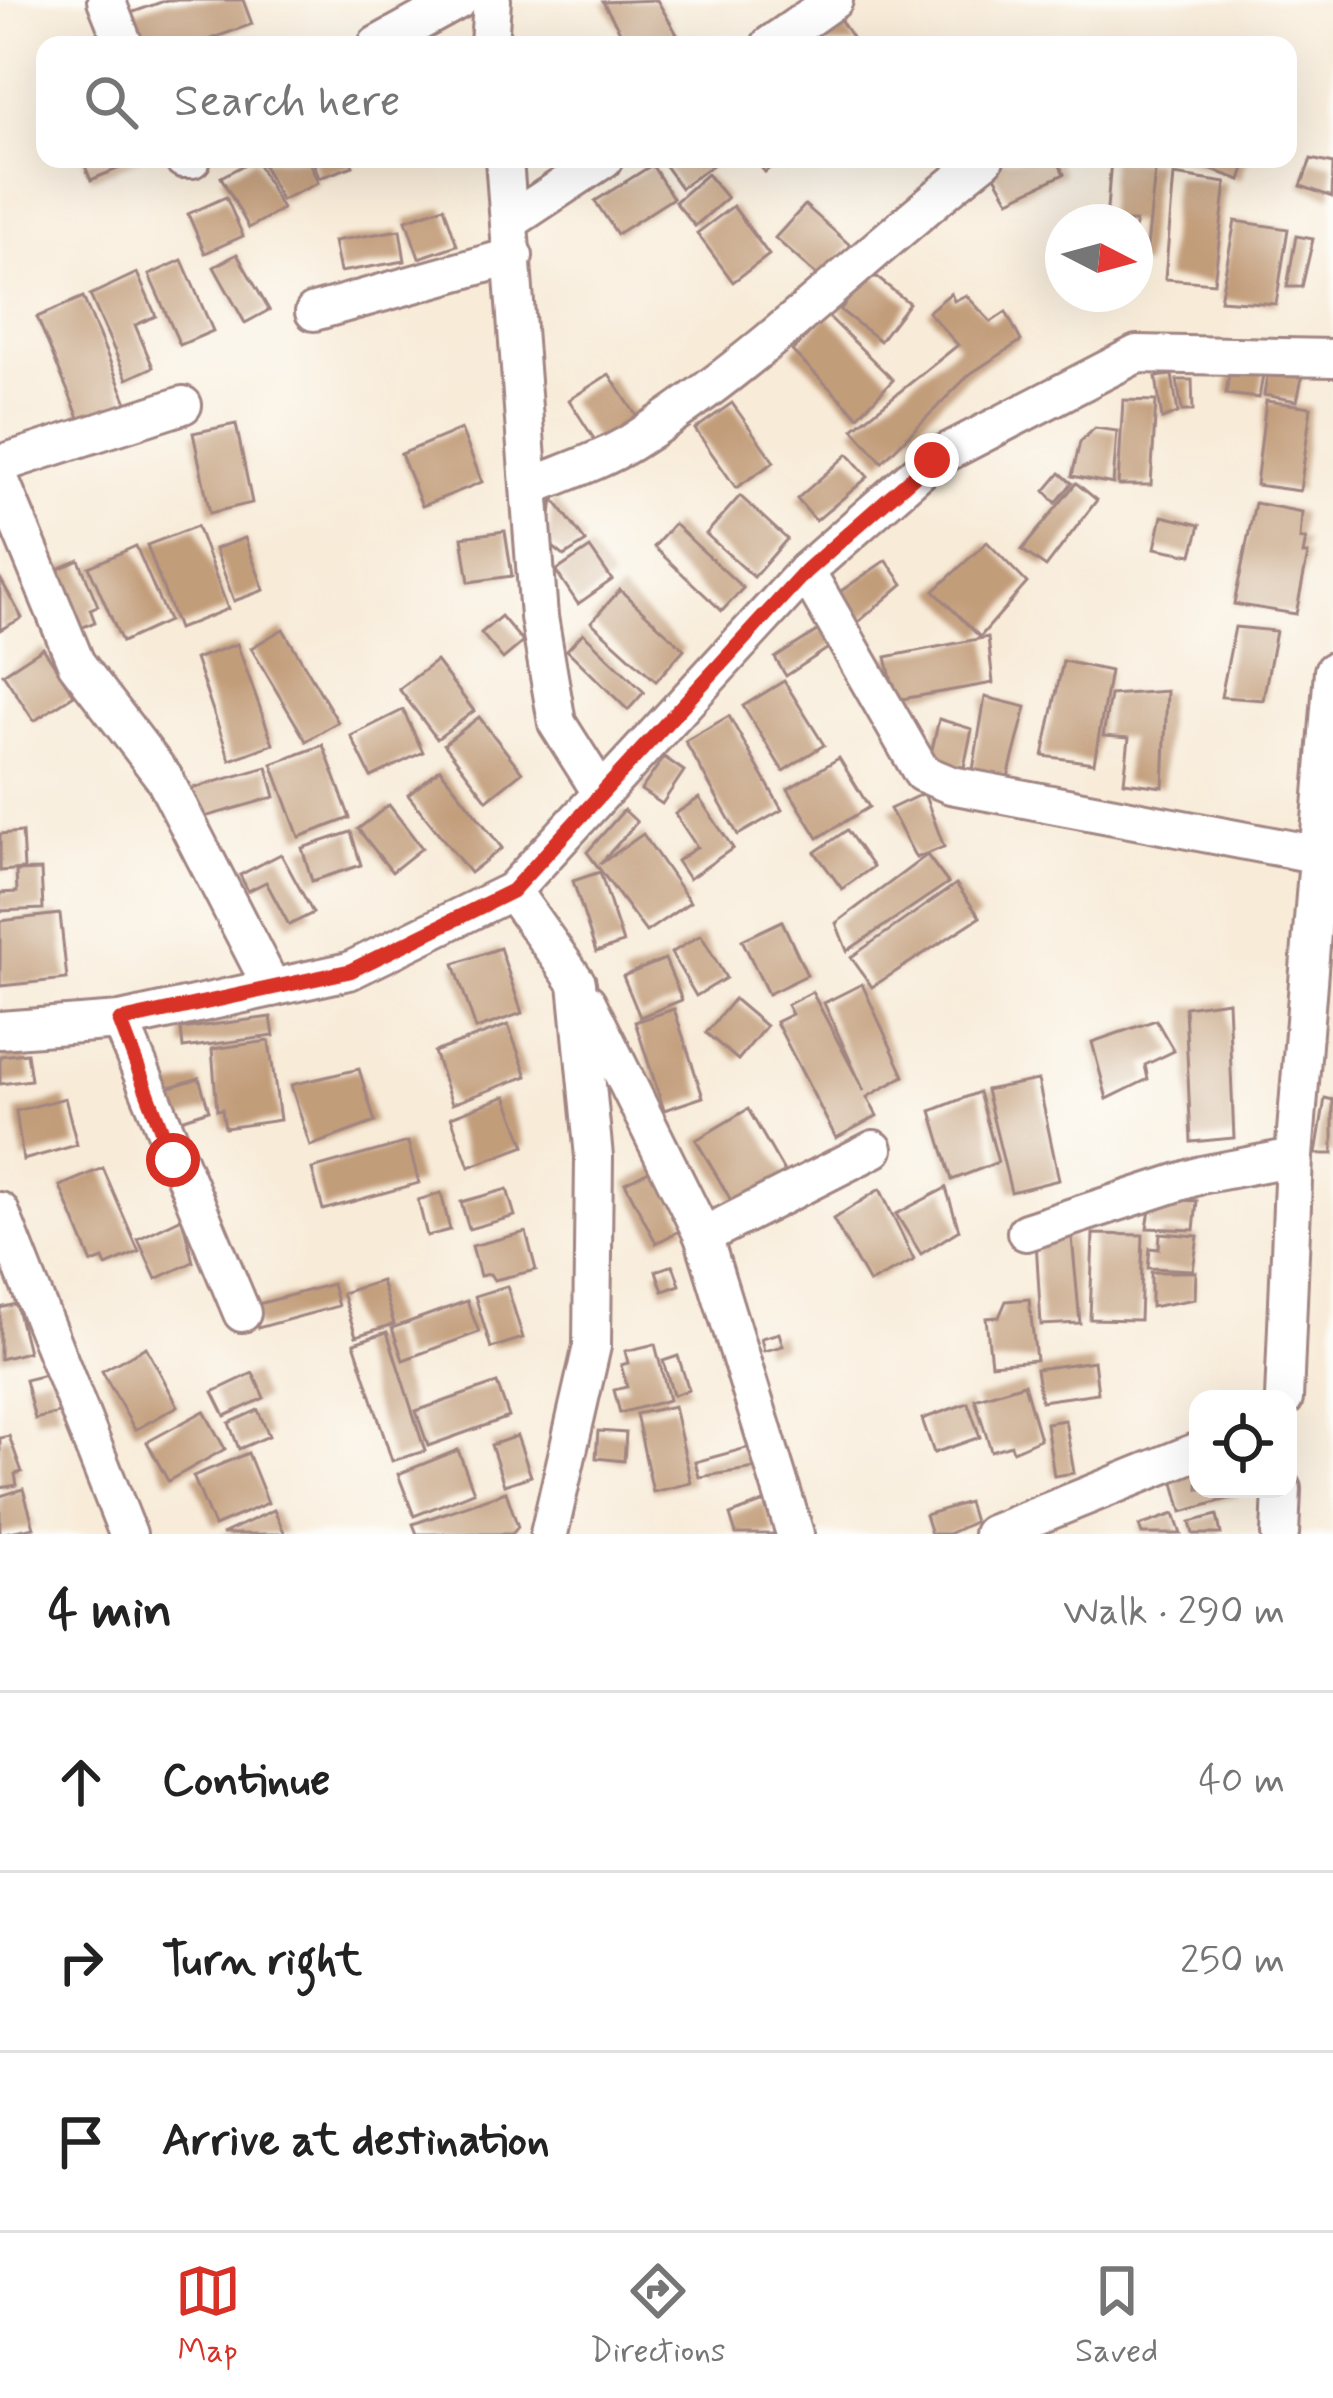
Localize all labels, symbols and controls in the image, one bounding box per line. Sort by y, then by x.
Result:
search box [36,36,1297,168]
icon: search [78,69,144,135]
text: Search here [174,73,401,132]
north arrow [1045,204,1153,312]
route end [905,433,959,487]
route start [146,1133,200,1187]
map controls [1189,1390,1297,1498]
button: locate [1189,1390,1297,1498]
text: 4 min [48,1579,172,1645]
text: Walk · 290 m [1063,1587,1285,1638]
icon: ahead [48,1749,114,1815]
text: Continue [162,1752,330,1811]
text: 40 m [1198,1756,1285,1807]
icon: right [48,1929,114,1995]
text: Turn right [162,1932,362,1991]
text: 250 m [1180,1936,1285,1987]
icon: arrive [48,2109,114,2175]
text: Arrive at destination [162,2112,550,2171]
tab: Map [175,2258,241,2374]
tab: Directions [590,2258,726,2374]
tab: Saved [1075,2258,1158,2374]

